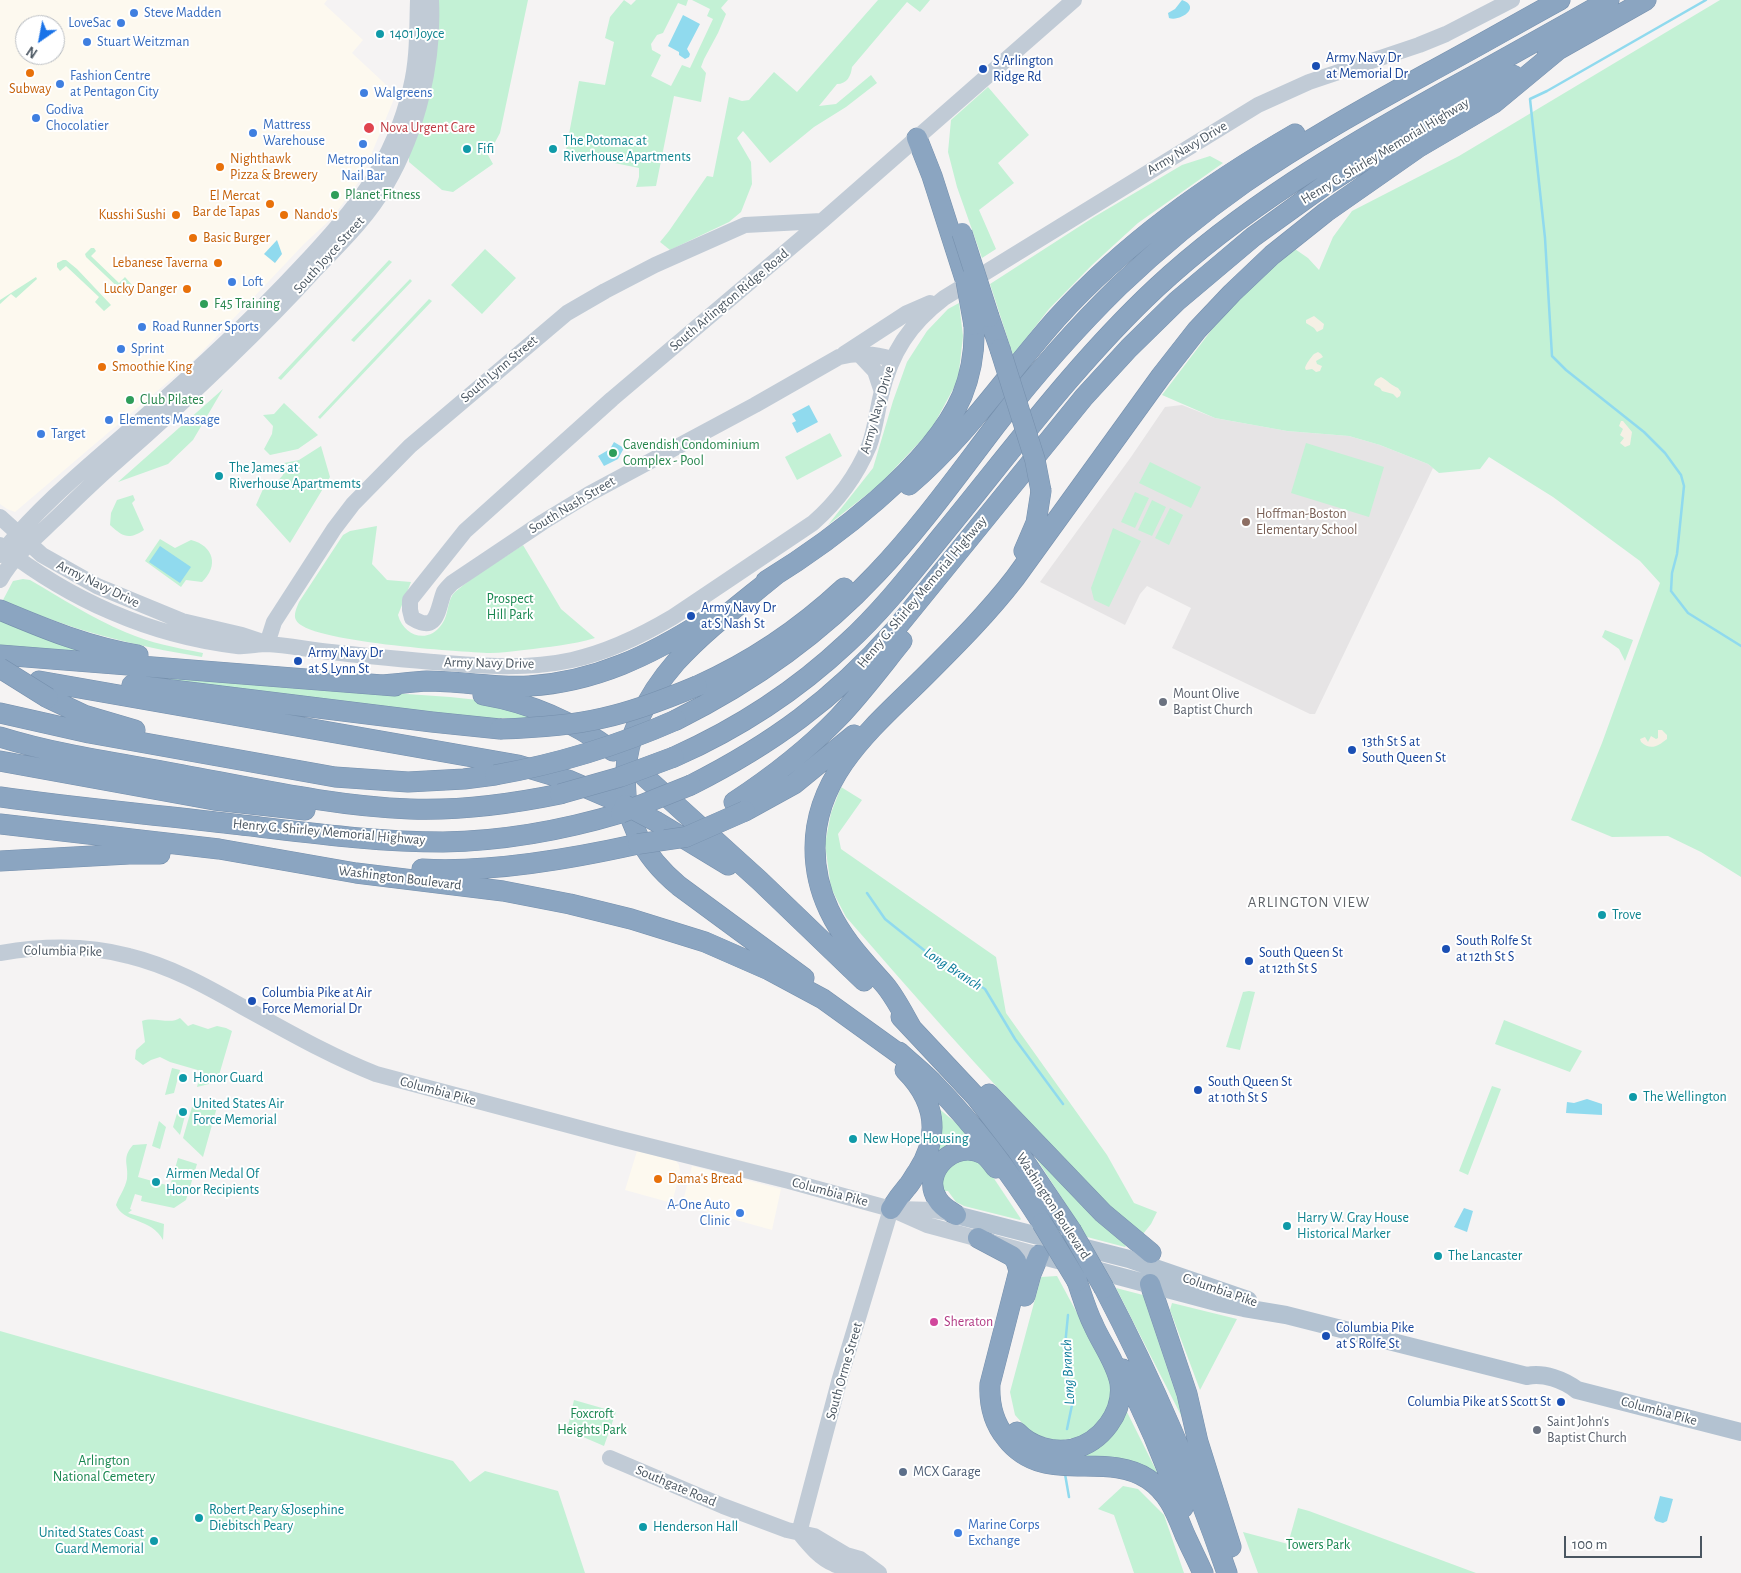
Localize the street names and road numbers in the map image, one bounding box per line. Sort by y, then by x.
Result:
street label: Henry G. Shirley Memorial Highway [1298,94,1472,208]
street label: Army Navy Drive [1144,117,1230,179]
street label: South Joyce Street [290,213,368,297]
street label: South Arlington Ridge Road [666,245,792,355]
street label: South Lynn Street [457,332,541,406]
street label: Army Navy Drive [856,364,898,456]
street label: South Nash Street [526,473,618,537]
street label: Henry G. Shirley Memorial Highway [853,513,991,671]
street label: Army Navy Drive [54,557,142,611]
street label: Army Navy Drive [444,654,534,672]
street label: Henry G. Shirley Memorial Highway [232,815,426,849]
street label: Washington Boulevard [338,862,462,894]
street label: Columbia Pike [24,942,102,960]
street label: Columbia Pike [398,1073,478,1109]
street label: Washington Boulevard [1012,1150,1094,1262]
street label: Columbia Pike [790,1174,870,1210]
street label: Columbia Pike [1180,1269,1260,1311]
street label: South Orme Street [822,1320,866,1422]
street label: Columbia Pike [1619,1393,1699,1429]
street label: Southgate Road [633,1461,719,1511]

